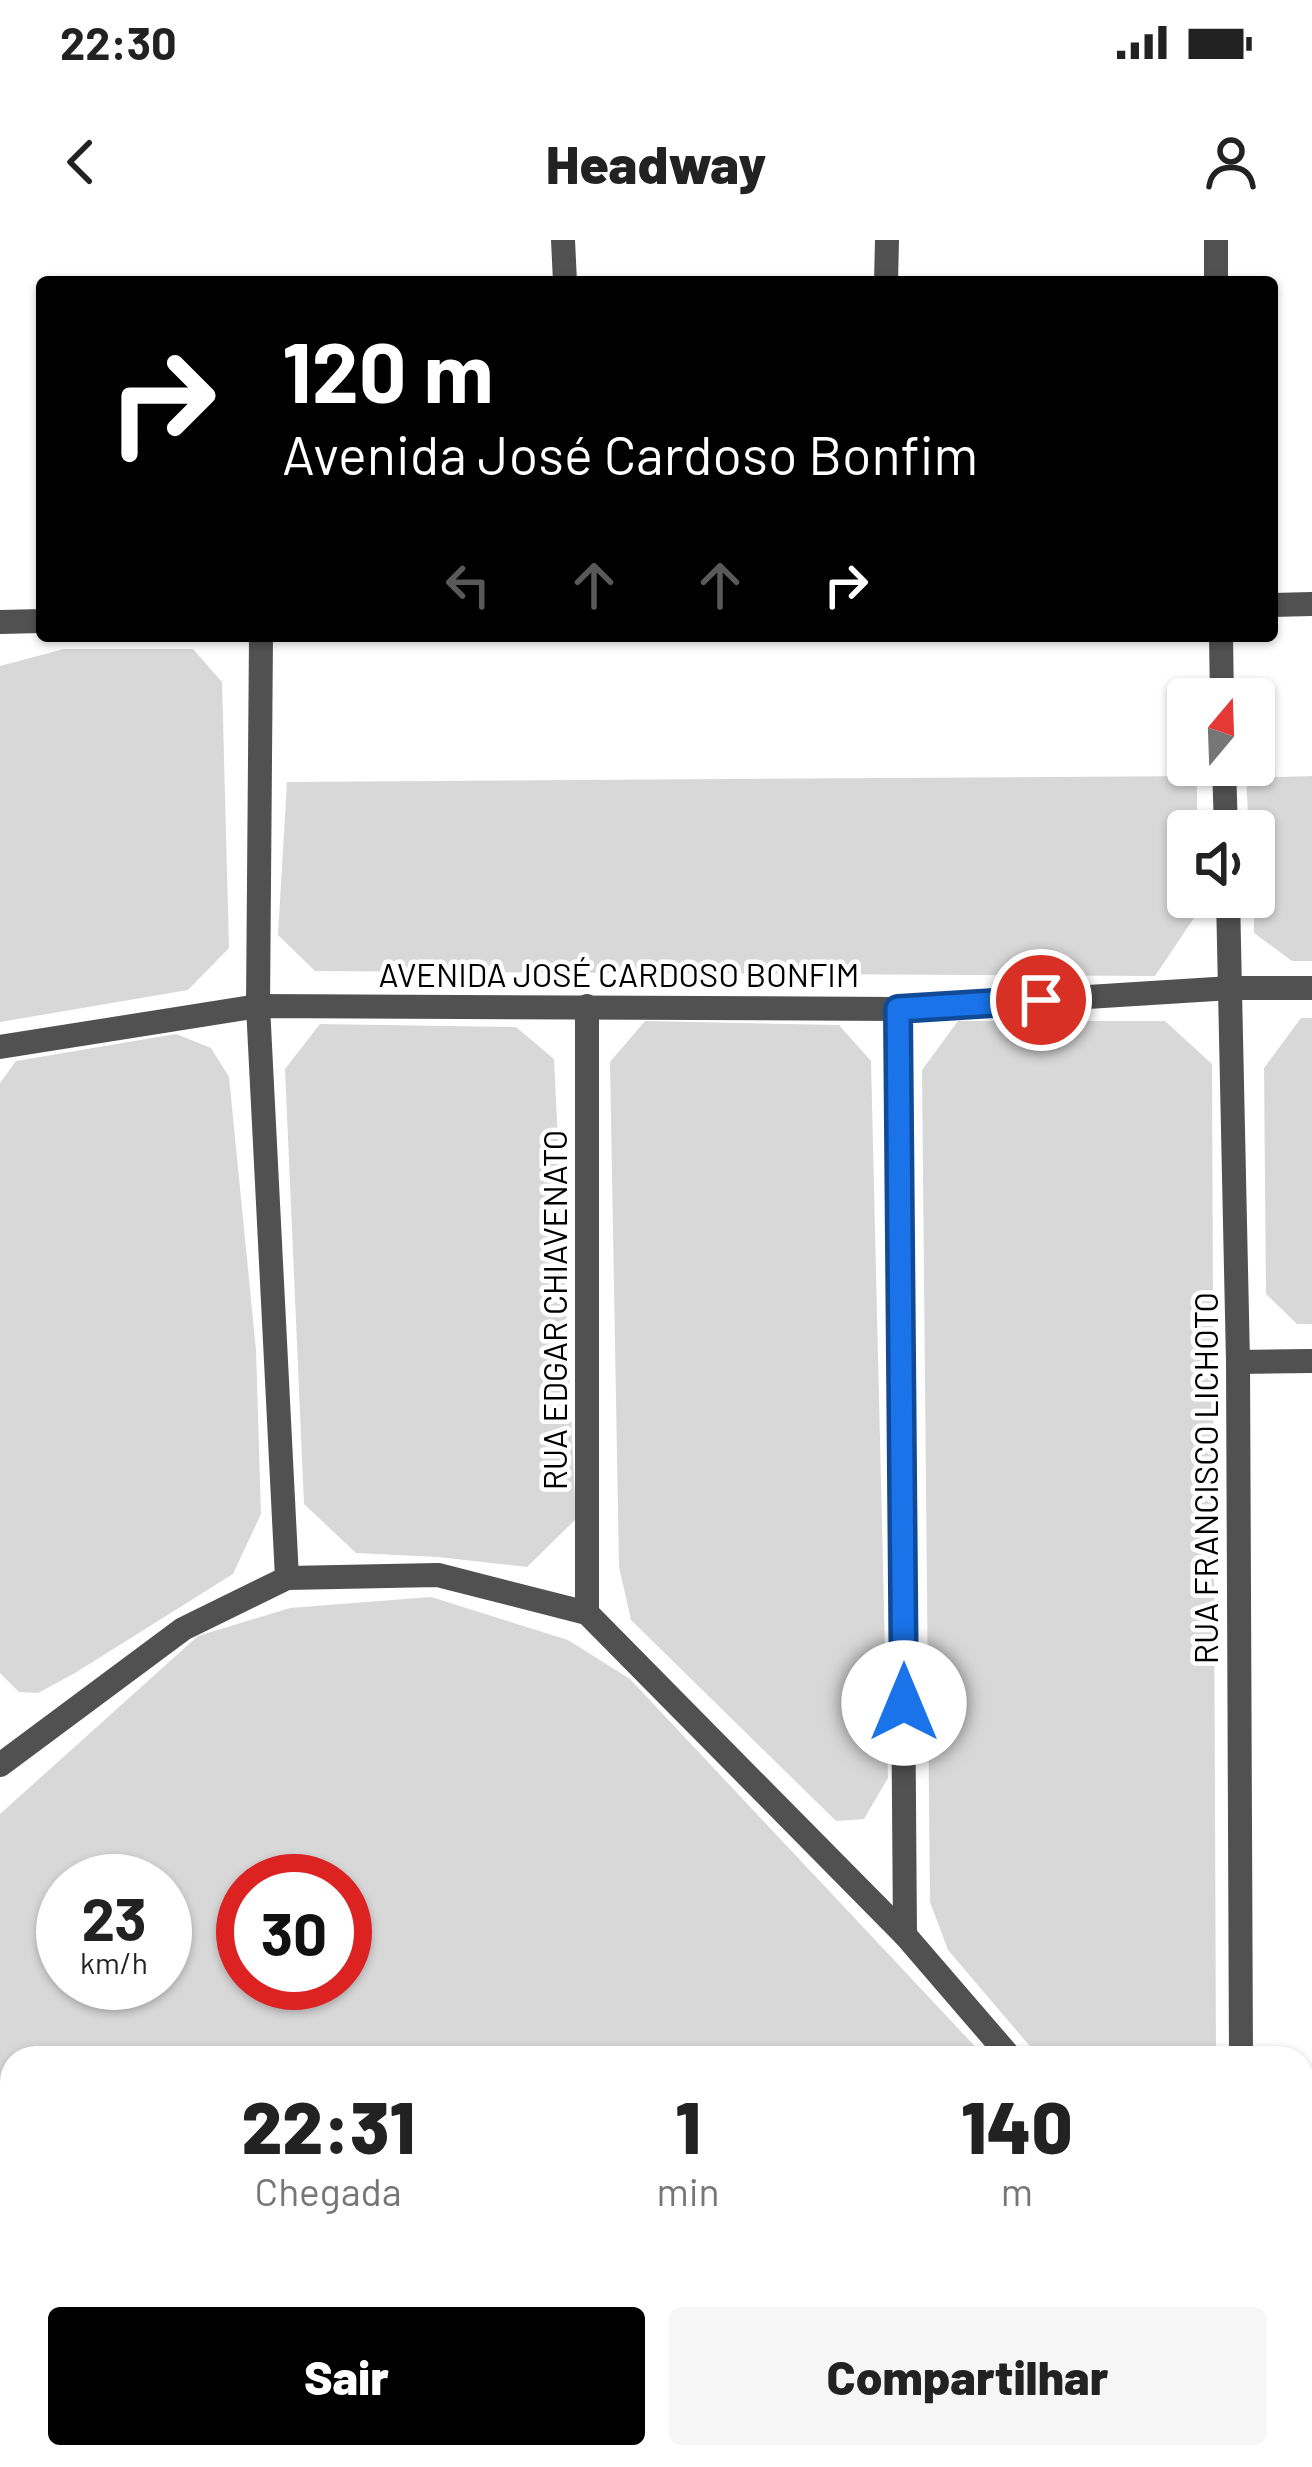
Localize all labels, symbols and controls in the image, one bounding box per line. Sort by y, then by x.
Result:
text: 22:30 [60,15,177,69]
icon: back [48,129,114,195]
icon: person [1198,129,1264,195]
text: Headway [546,130,766,195]
text: 120 m [282,319,494,420]
icon: right [84,324,240,480]
text: Avenida José Cardoso Bonfim [282,421,978,486]
icon: left [435,552,501,618]
icon: ahead [561,552,627,618]
icon: ahead [687,552,753,618]
icon: right [813,552,879,618]
north arrow [1167,678,1275,786]
map controls [1167,678,1275,918]
button: sound [1167,810,1275,918]
pin [990,949,1092,1051]
street label: AVENIDA JOSÉ CARDOSO BONFIM [379,954,859,994]
icon: arrive [1008,967,1074,1033]
street label: RUA EDGAR CHIAVENATO [534,1130,574,1490]
street label: RUA FRANCISCO LICHOTO [1185,1292,1225,1664]
position arrow [841,1640,967,1766]
speed limit sign: 30 [216,1854,372,2010]
text: 23 [81,1881,147,1953]
text: km/h [80,1944,148,1980]
text: 22:31 [241,2082,415,2168]
text: 1 [675,2082,701,2168]
text: 140 [961,2082,1073,2168]
text: Chegada [255,2167,402,2214]
text: min [656,2167,720,2214]
text: m [1001,2167,1033,2214]
button: Sair [48,2307,645,2445]
button: Compartilhar [669,2307,1266,2445]

